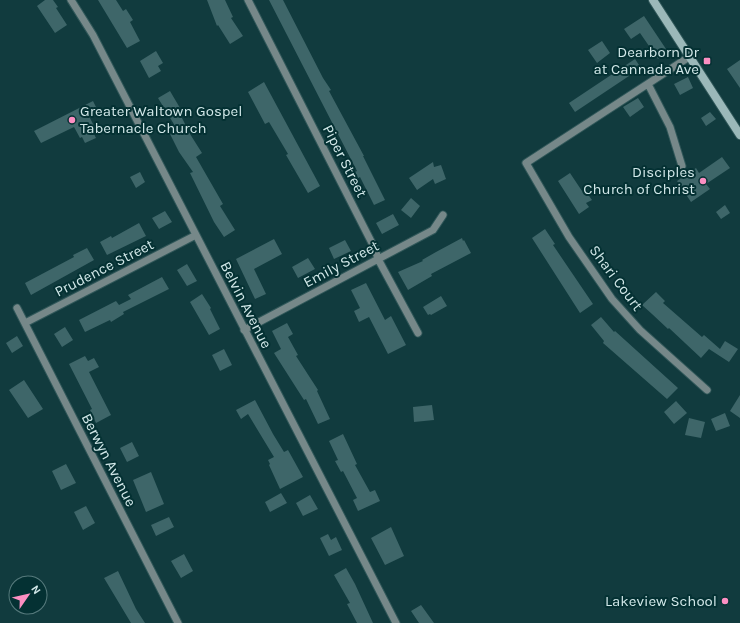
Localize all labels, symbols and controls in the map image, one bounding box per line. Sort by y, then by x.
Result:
place label: Dearborn Dr at Cannada Ave [593,43,700,78]
marker: Dearborn Dr at Cannada Ave [702,56,712,66]
place label: Greater Waltown Gospel Tabernacle Church [80,102,243,137]
marker: Greater Waltown Gospel Tabernacle Church [67,115,77,125]
street label: Piper Street [319,122,371,201]
place label: Disciples Church of Christ [583,163,695,198]
marker: Disciples Church of Christ [698,176,708,186]
street label: Prudence Street [52,235,157,301]
street label: Emily Street [300,236,382,291]
street label: Shari Court [586,242,647,315]
street label: Belvin Avenue [216,258,276,352]
street label: Berwyn Avenue [78,410,140,510]
north arrow [8,575,48,615]
text: N [28,583,43,597]
place label: Lakeview School [605,592,717,610]
marker: Lakeview School [720,596,730,606]

